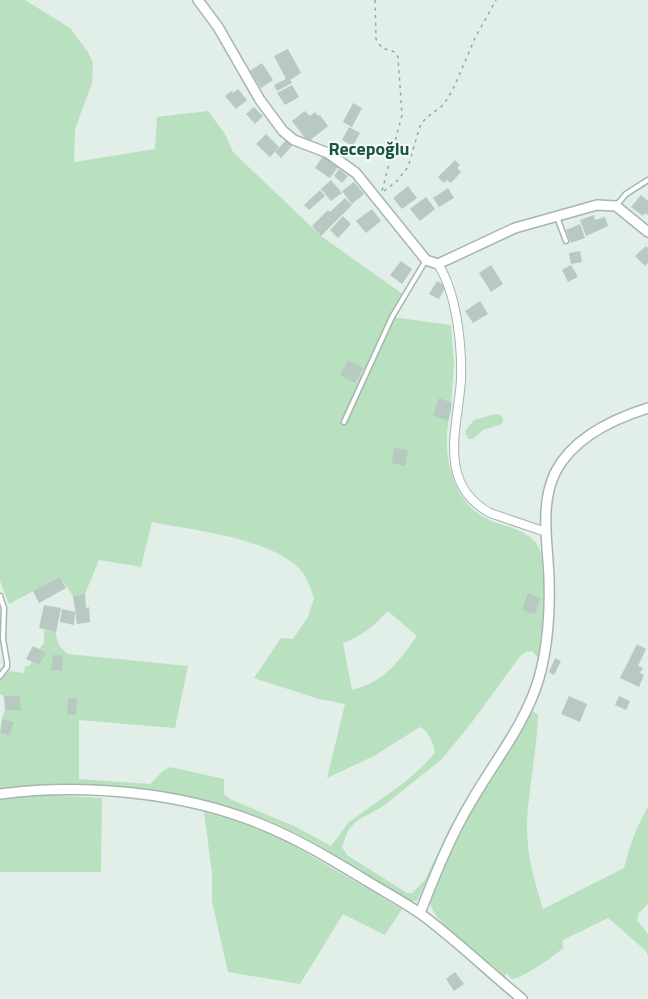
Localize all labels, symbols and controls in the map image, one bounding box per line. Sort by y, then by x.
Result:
district label: Recepoğlu [328,135,410,162]

